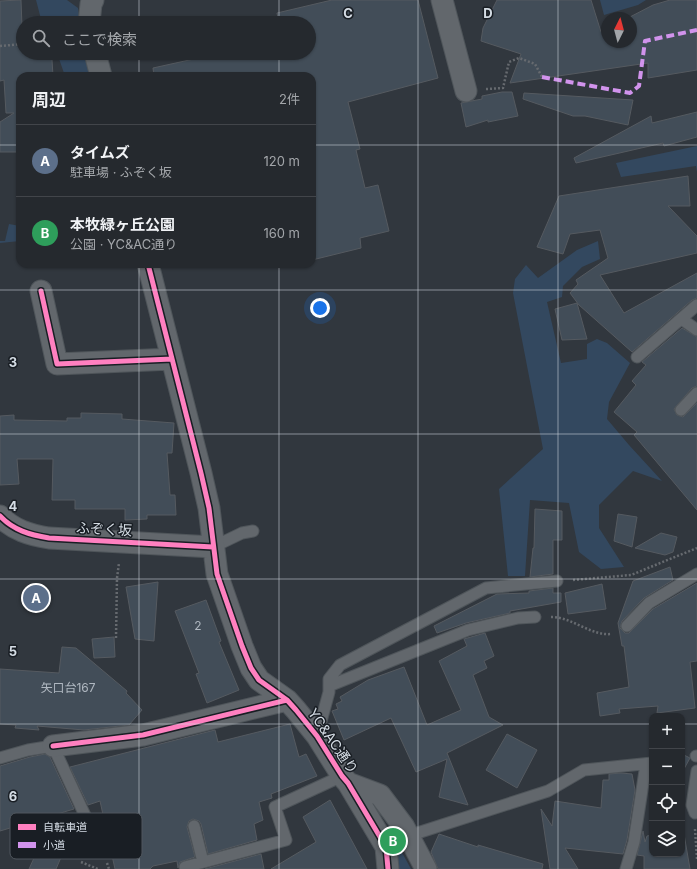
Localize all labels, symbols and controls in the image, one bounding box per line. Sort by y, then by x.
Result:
text: C [343,5,353,21]
text: D [483,5,493,21]
north arrow [601,12,637,48]
search box [16,16,316,60]
icon: search [30,27,52,49]
text: ここで検索 [62,30,137,49]
text: 周辺 [32,90,66,110]
text: 2件 [279,91,300,107]
text: タイムズ [70,143,130,162]
text: A [40,153,50,169]
text: 120 m [264,153,300,169]
text: 駐車場 · ふぞく坂 [70,164,172,180]
text: 本牧緑ヶ丘公園 [70,215,175,234]
text: B [41,225,49,241]
text: 160 m [263,225,300,241]
text: 公園 · YC&AC通り [70,236,177,252]
your location [310,298,330,318]
text: 3 [9,354,17,370]
text: 4 [9,498,18,514]
street label: ふぞく坂 [76,519,132,538]
pin: A [23,583,49,613]
house number: 2 [194,618,202,633]
text: 5 [9,643,17,659]
house number: 矢口台167 [40,680,96,695]
street label: YC&AC通り [305,705,362,777]
map controls [649,713,685,857]
button: + [649,713,685,749]
button: − [649,749,685,785]
button: locate [649,785,685,821]
text: 6 [9,788,17,804]
legend [10,813,142,859]
text: 自転車道 [43,820,87,834]
button: layers [649,821,685,857]
pin: B [380,826,406,856]
text: 小道 [43,838,65,852]

